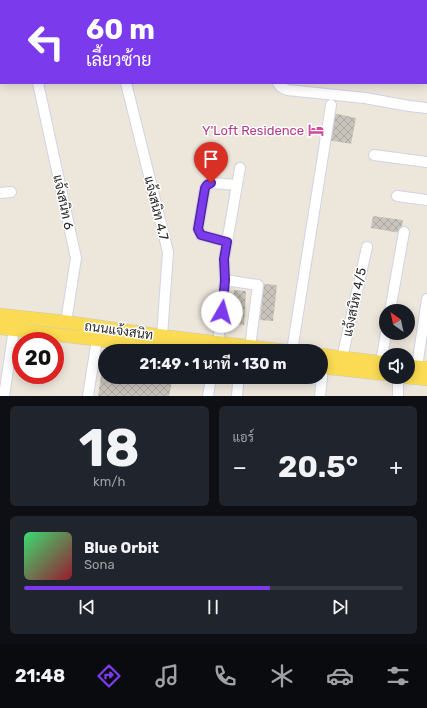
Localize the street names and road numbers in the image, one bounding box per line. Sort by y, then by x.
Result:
street label: แจ้งสนิท 6 [50,173,79,231]
street label: แจ้งสนิท 4.7 [141,174,174,242]
street label: แจ้งสนิท 4/5 [338,266,369,338]
street label: ถนนแจ้งสนิท [84,316,154,343]

